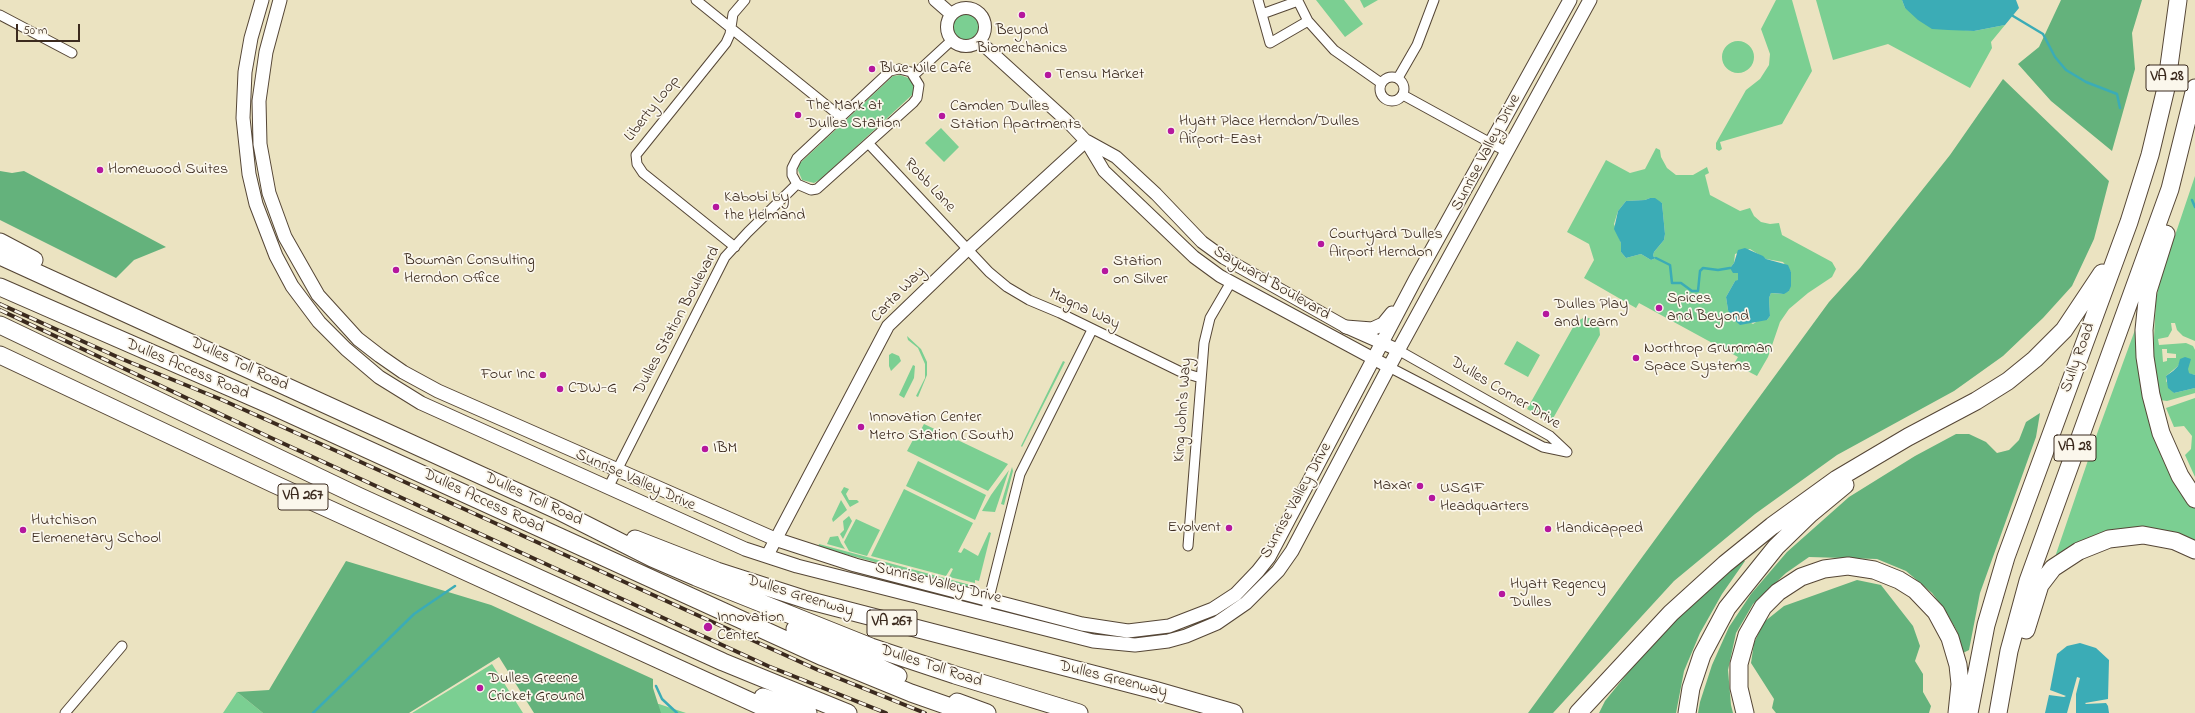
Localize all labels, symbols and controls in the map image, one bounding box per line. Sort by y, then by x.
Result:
marker: Beyond Biomechanics [1017,10,1027,20]
scale bar [18,16,82,42]
place label: Beyond Biomechanics [977,21,1067,59]
text: 50 m [23,22,47,40]
place label: Blue Nile Café [880,59,971,79]
marker: Blue Nile Café [867,64,877,74]
place label: Tensu Market [1056,65,1144,85]
road number: VA 28 [2146,65,2188,91]
marker: Tensu Market [1043,70,1053,80]
street label: Liberty Loop [621,72,685,146]
street label: Sunrise Valley Drive [1448,91,1526,215]
place label: The Mark at Dulles Station [806,96,900,134]
place label: Camden Dulles Station Apartments [950,97,1081,135]
marker: The Mark at Dulles Station [793,110,803,120]
marker: Camden Dulles Station Apartments [937,111,947,121]
place label: Hyatt Place Herndon/Dulles Airport-East [1179,112,1359,150]
marker: Hyatt Place Herndon/Dulles Airport-East [1166,126,1176,136]
street label: Robb Lane [899,155,959,217]
place label: Homewood Suites [108,160,228,180]
marker: Homewood Suites [95,165,105,175]
place label: Kabobi by the Helmand [724,188,805,226]
marker: Kabobi by the Helmand [711,202,721,212]
place label: Courtyard Dulles Airport Herndon [1329,225,1443,263]
marker: Courtyard Dulles Airport Herndon [1316,239,1326,249]
street label: Sayward Boulevard [1209,243,1333,325]
street label: Dulles Station Boulevard [631,244,725,398]
place label: Bowman Consulting Herndon Office [404,251,535,289]
place label: Station on Silver [1113,252,1168,290]
street label: Carta Way [868,263,930,327]
marker: Bowman Consulting Herndon Office [391,265,401,275]
marker: Station on Silver [1100,266,1110,276]
street label: Magna Way [1045,285,1123,335]
place label: Spices and Beyond [1667,289,1749,327]
place label: Dulles Play and Learn [1554,295,1628,333]
marker: Spices and Beyond [1654,303,1664,313]
marker: Dulles Play and Learn [1541,309,1551,319]
street label: Sully Road [2058,321,2100,395]
street label: Dulles Toll Road [187,334,291,396]
street label: Dulles Access Road [123,335,251,405]
place label: Northrop Grumman Space Systems [1644,339,1772,377]
marker: Northrop Grumman Space Systems [1631,353,1641,363]
street label: Dulles Corner Drive [1446,354,1564,434]
street label: King John's Way [1171,357,1197,463]
place label: Four Inc [481,365,535,385]
marker: Four Inc [538,370,548,380]
place label: CDW-G [568,379,617,399]
marker: CDW-G [555,384,565,394]
place label: Innovation Center Metro Station (South) [869,408,1013,446]
marker: Innovation Center Metro Station (South) [856,422,866,432]
road number: VA 28 [2054,435,2096,461]
place label: IBM [713,439,737,459]
street label: Sunrise Valley Drive [1257,440,1337,562]
marker: IBM [700,444,710,454]
street label: Sunrise Valley Drive [572,446,698,516]
street label: Dulles Access Road [419,465,547,539]
street label: Dulles Toll Road [481,469,585,531]
place label: Maxar [1373,476,1412,496]
place label: USGIF Headquarters [1440,479,1529,517]
marker: Maxar [1415,481,1425,491]
road number: VA 267 [278,484,328,510]
marker: USGIF Headquarters [1427,493,1437,503]
place label: Hutchison Elemenetary School [31,511,161,549]
place label: Evolvent [1168,518,1221,538]
place label: Handicapped [1556,519,1643,539]
marker: Evolvent [1224,523,1234,533]
marker: Handicapped [1543,524,1553,534]
marker: Hutchison Elemenetary School [18,525,28,535]
street label: Sunrise Valley Drive [873,559,1003,609]
street label: Dulles Greenway [744,572,856,622]
place label: Hyatt Regency Dulles [1510,575,1606,613]
marker: Hyatt Regency Dulles [1497,589,1507,599]
place label: Innovation Center [717,608,784,646]
road number: VA 267 [867,610,917,636]
marker: Innovation Center [702,621,714,633]
street label: Dulles Toll Road [878,641,984,693]
street label: Dulles Greenway [1057,657,1169,703]
place label: Dulles Greene Cricket Ground [488,669,585,707]
marker: Dulles Greene Cricket Ground [475,683,485,693]

